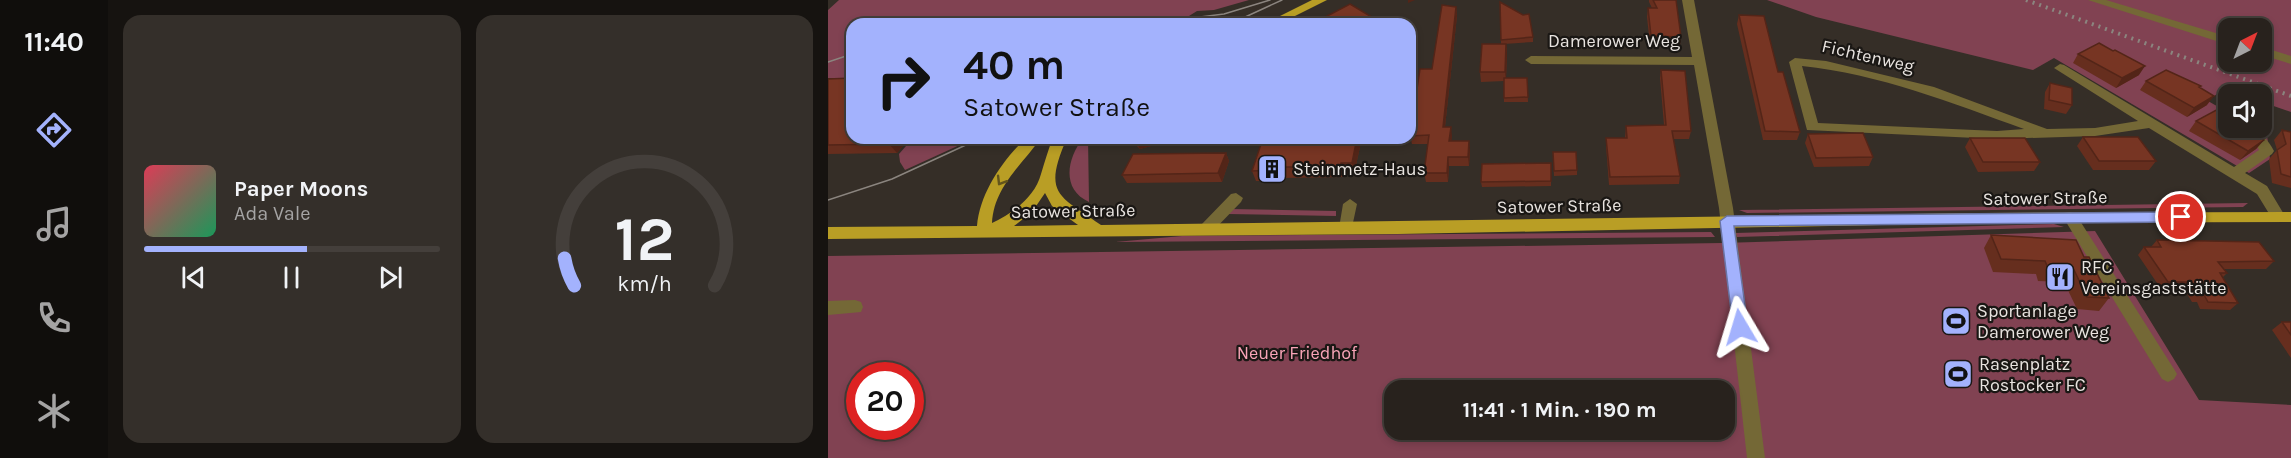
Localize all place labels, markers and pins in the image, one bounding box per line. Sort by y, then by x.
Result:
building icon: Steinmetz-Haus [1256,153,1288,185]
place label: Steinmetz-Haus [1293,158,1426,180]
pin [2155,191,2206,242]
place label: RFC Vereinsgaststätte [2081,256,2226,299]
restaurant icon: RFC Vereinsgaststätte [2044,261,2076,293]
place label: Sportanlage Damerower Weg [1977,300,2109,343]
sports icon: Sportanlage Damerower Weg [1940,305,1972,337]
place label: Rasenplatz Rostocker FC [1979,353,2086,396]
sports icon: Rasenplatz Rostocker FC [1942,358,1974,390]

